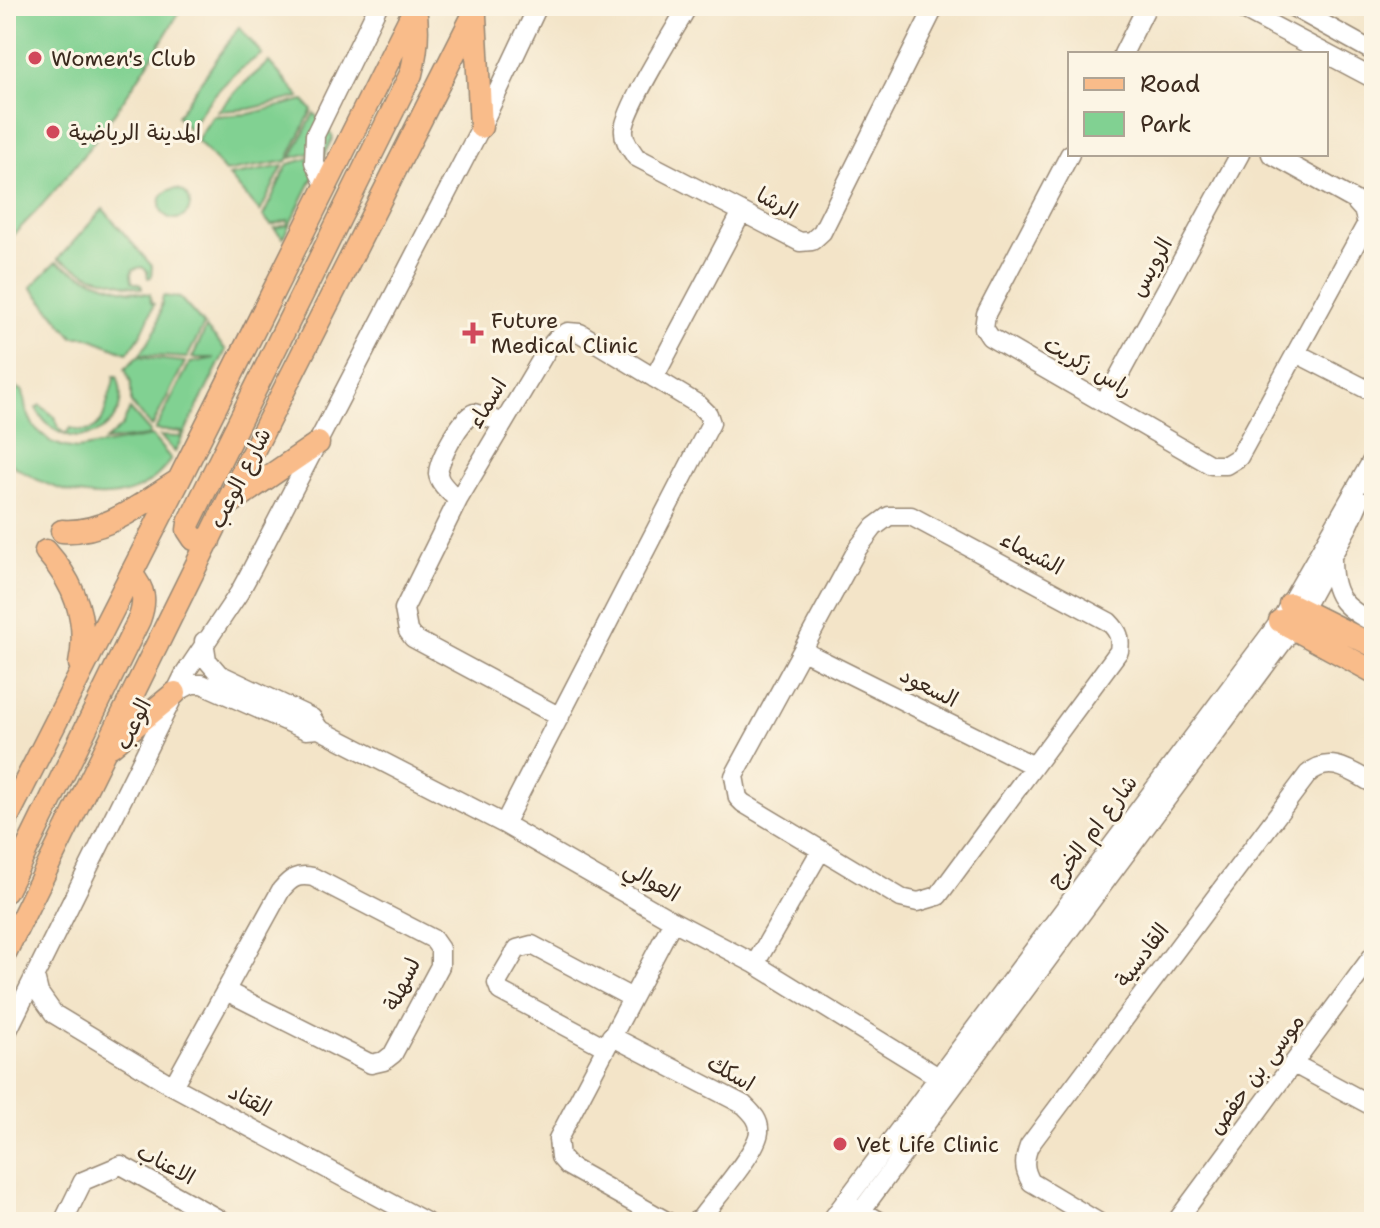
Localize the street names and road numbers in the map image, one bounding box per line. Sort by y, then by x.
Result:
street label: الرشا [751,180,803,226]
street label: الرويس [1123,232,1179,302]
street label: راس زكريت [1038,329,1138,403]
street label: اسماء [461,372,513,434]
street label: شارع الوعب [202,423,279,534]
street label: الشيماء [995,524,1069,582]
street label: السعود [895,660,963,714]
street label: الوعب [108,693,158,755]
street label: شارع ام الخرج [1040,769,1145,894]
street label: العوالي [616,853,685,913]
street label: القادسية [1108,917,1176,993]
street label: لسهلة [377,953,427,1015]
street label: موسى بن حفص [1201,1008,1311,1140]
street label: اسكك [702,1048,760,1098]
street label: القتاد [224,1077,276,1123]
street label: الاعناب [132,1137,200,1191]

